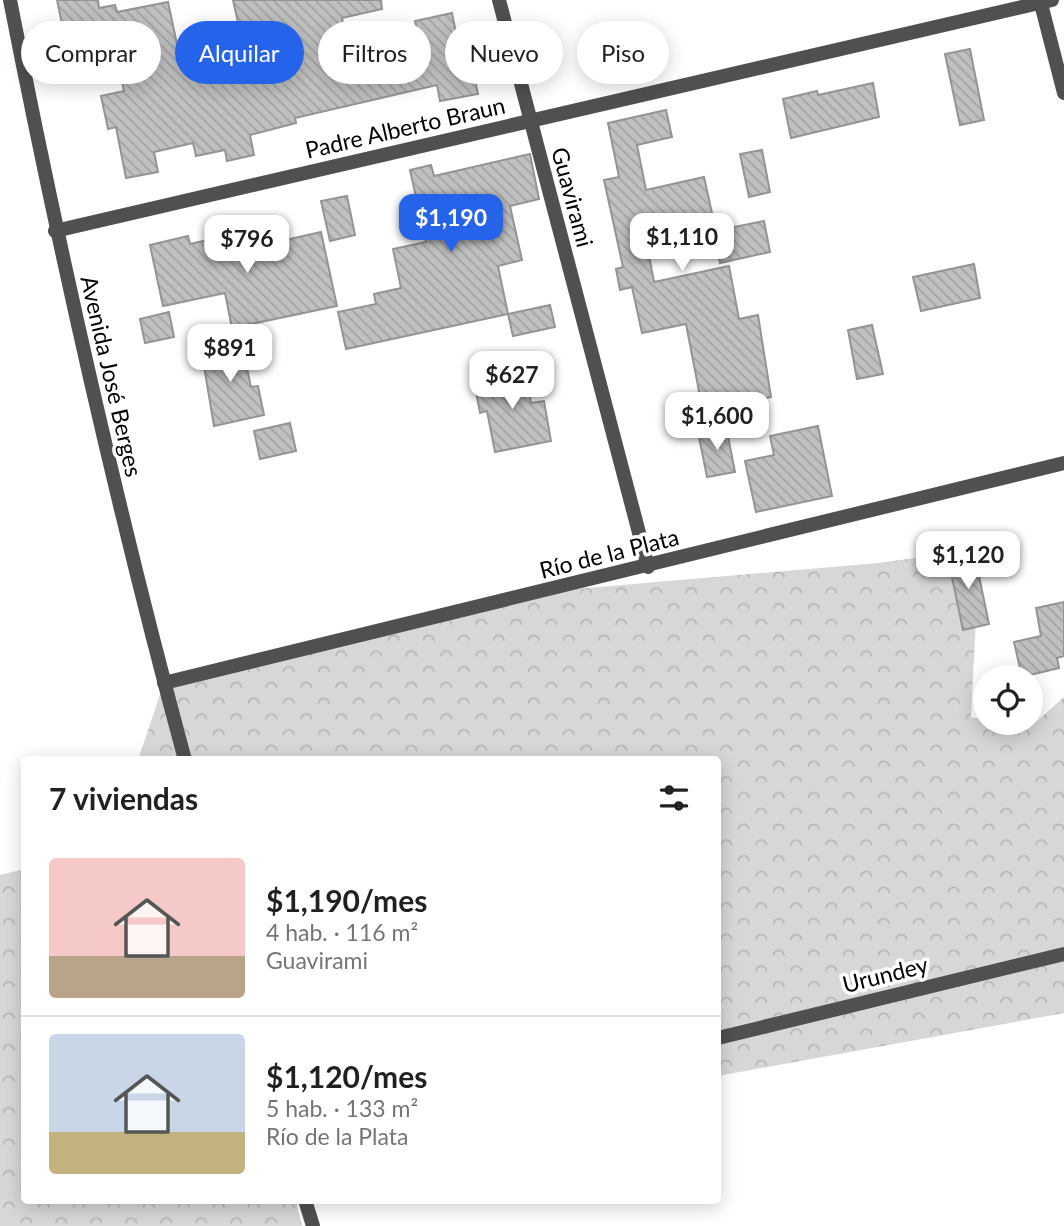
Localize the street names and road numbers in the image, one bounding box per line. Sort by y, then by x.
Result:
street label: Padre Alberto Braun [302,90,508,164]
street label: Guavirami [546,144,600,250]
street label: Avenida José Berges [75,273,149,479]
street label: Río de la Plata [536,522,682,584]
street label: Urundey [839,950,931,998]

